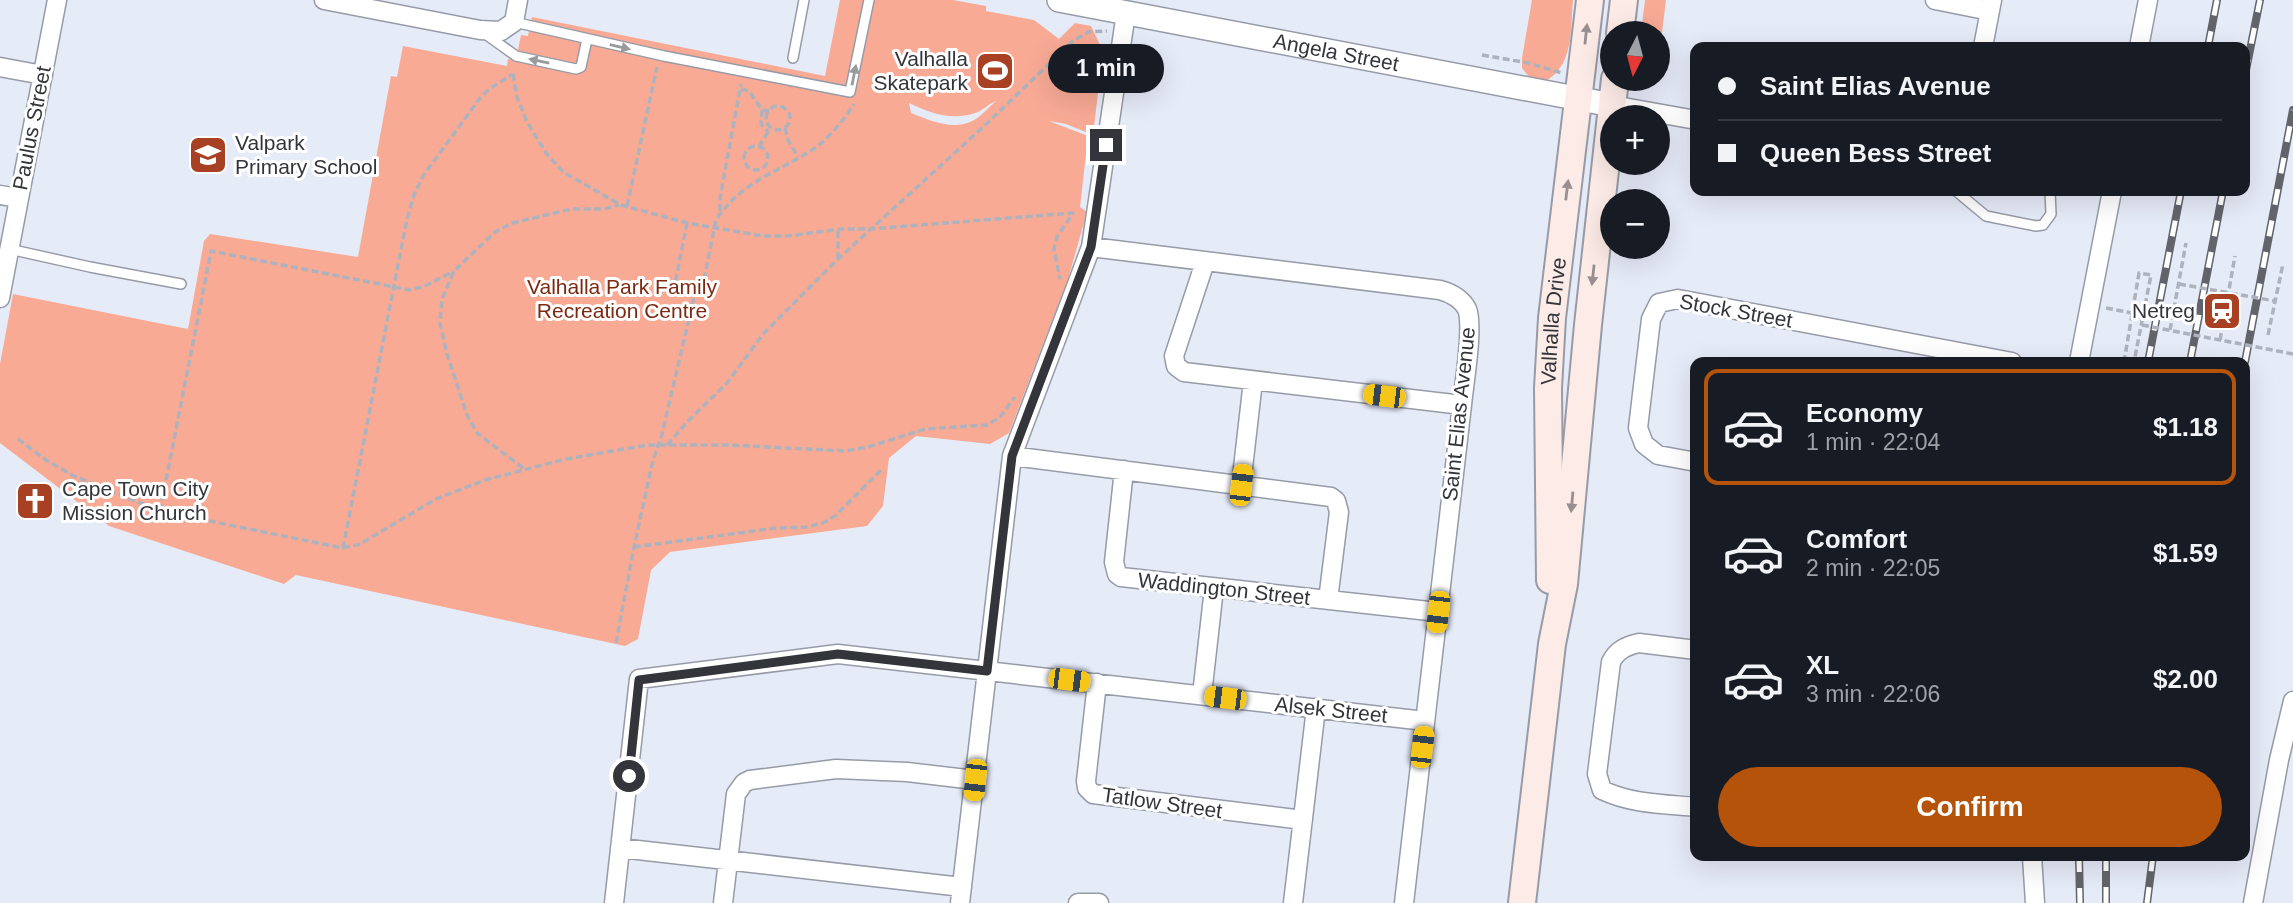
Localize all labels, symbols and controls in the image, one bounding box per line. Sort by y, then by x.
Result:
north arrow [1600,21,1670,91]
map controls [1600,21,1670,259]
one-way arrow [1581,23,1592,45]
street label: Angela Street [1271,29,1401,75]
one-way arrow [609,41,631,52]
callout: 1 min [1048,44,1164,92]
place label: Valhalla Skatepark [873,47,968,94]
sports icon: Valhalla Skatepark [974,50,1016,92]
one-way arrow [528,55,550,66]
text: 1 min [1076,55,1136,81]
street label: Paulus Street [8,64,55,192]
one-way arrow [848,64,859,86]
text: Saint Elias Avenue [1760,71,1991,101]
button: + [1600,105,1670,175]
route end [1090,129,1122,161]
place label: Valpark Primary School [235,131,377,178]
school or university icon: Valpark Primary School [187,134,229,176]
text: Queen Bess Street [1760,138,1991,168]
one-way arrow [1562,179,1573,201]
button: − [1600,189,1670,259]
street label: Valhalla Drive [1536,256,1570,386]
one-way arrow [1588,264,1599,286]
park label: Valhalla Park Family Recreation Centre [527,275,717,322]
street label: Stock Street [1678,289,1795,332]
station icon: Netreg [2201,290,2243,332]
place label: Netreg [2132,299,2195,322]
street label: Saint Elias Avenue [1438,326,1479,502]
car [1362,383,1407,409]
icon: car [1722,396,1785,459]
text: Economy [1806,398,1923,428]
text: $1.18 [2153,412,2218,442]
text: 1 min · 22:04 [1806,429,1940,455]
car [1229,463,1254,507]
place label: Cape Town City Mission Church [62,477,209,524]
church icon: Cape Town City Mission Church [14,480,56,522]
one-way arrow [1566,491,1577,513]
icon: car [1722,522,1785,585]
text: Comfort [1806,524,1907,554]
text: $1.59 [2153,538,2218,568]
text: 2 min · 22:05 [1806,555,1940,581]
street label: Waddington Street [1137,568,1312,609]
car [1426,590,1451,634]
icon: car [1722,648,1785,711]
text: XL [1806,650,1839,680]
text: $2.00 [2153,664,2218,694]
car [1047,667,1092,693]
text: 3 min · 22:06 [1806,681,1940,707]
car [1203,685,1248,711]
street label: Alsek Street [1274,692,1389,727]
car [1410,725,1435,769]
car [963,758,988,802]
route start [613,760,645,792]
button: Confirm [1718,767,2222,847]
street label: Tatlow Street [1100,783,1224,822]

